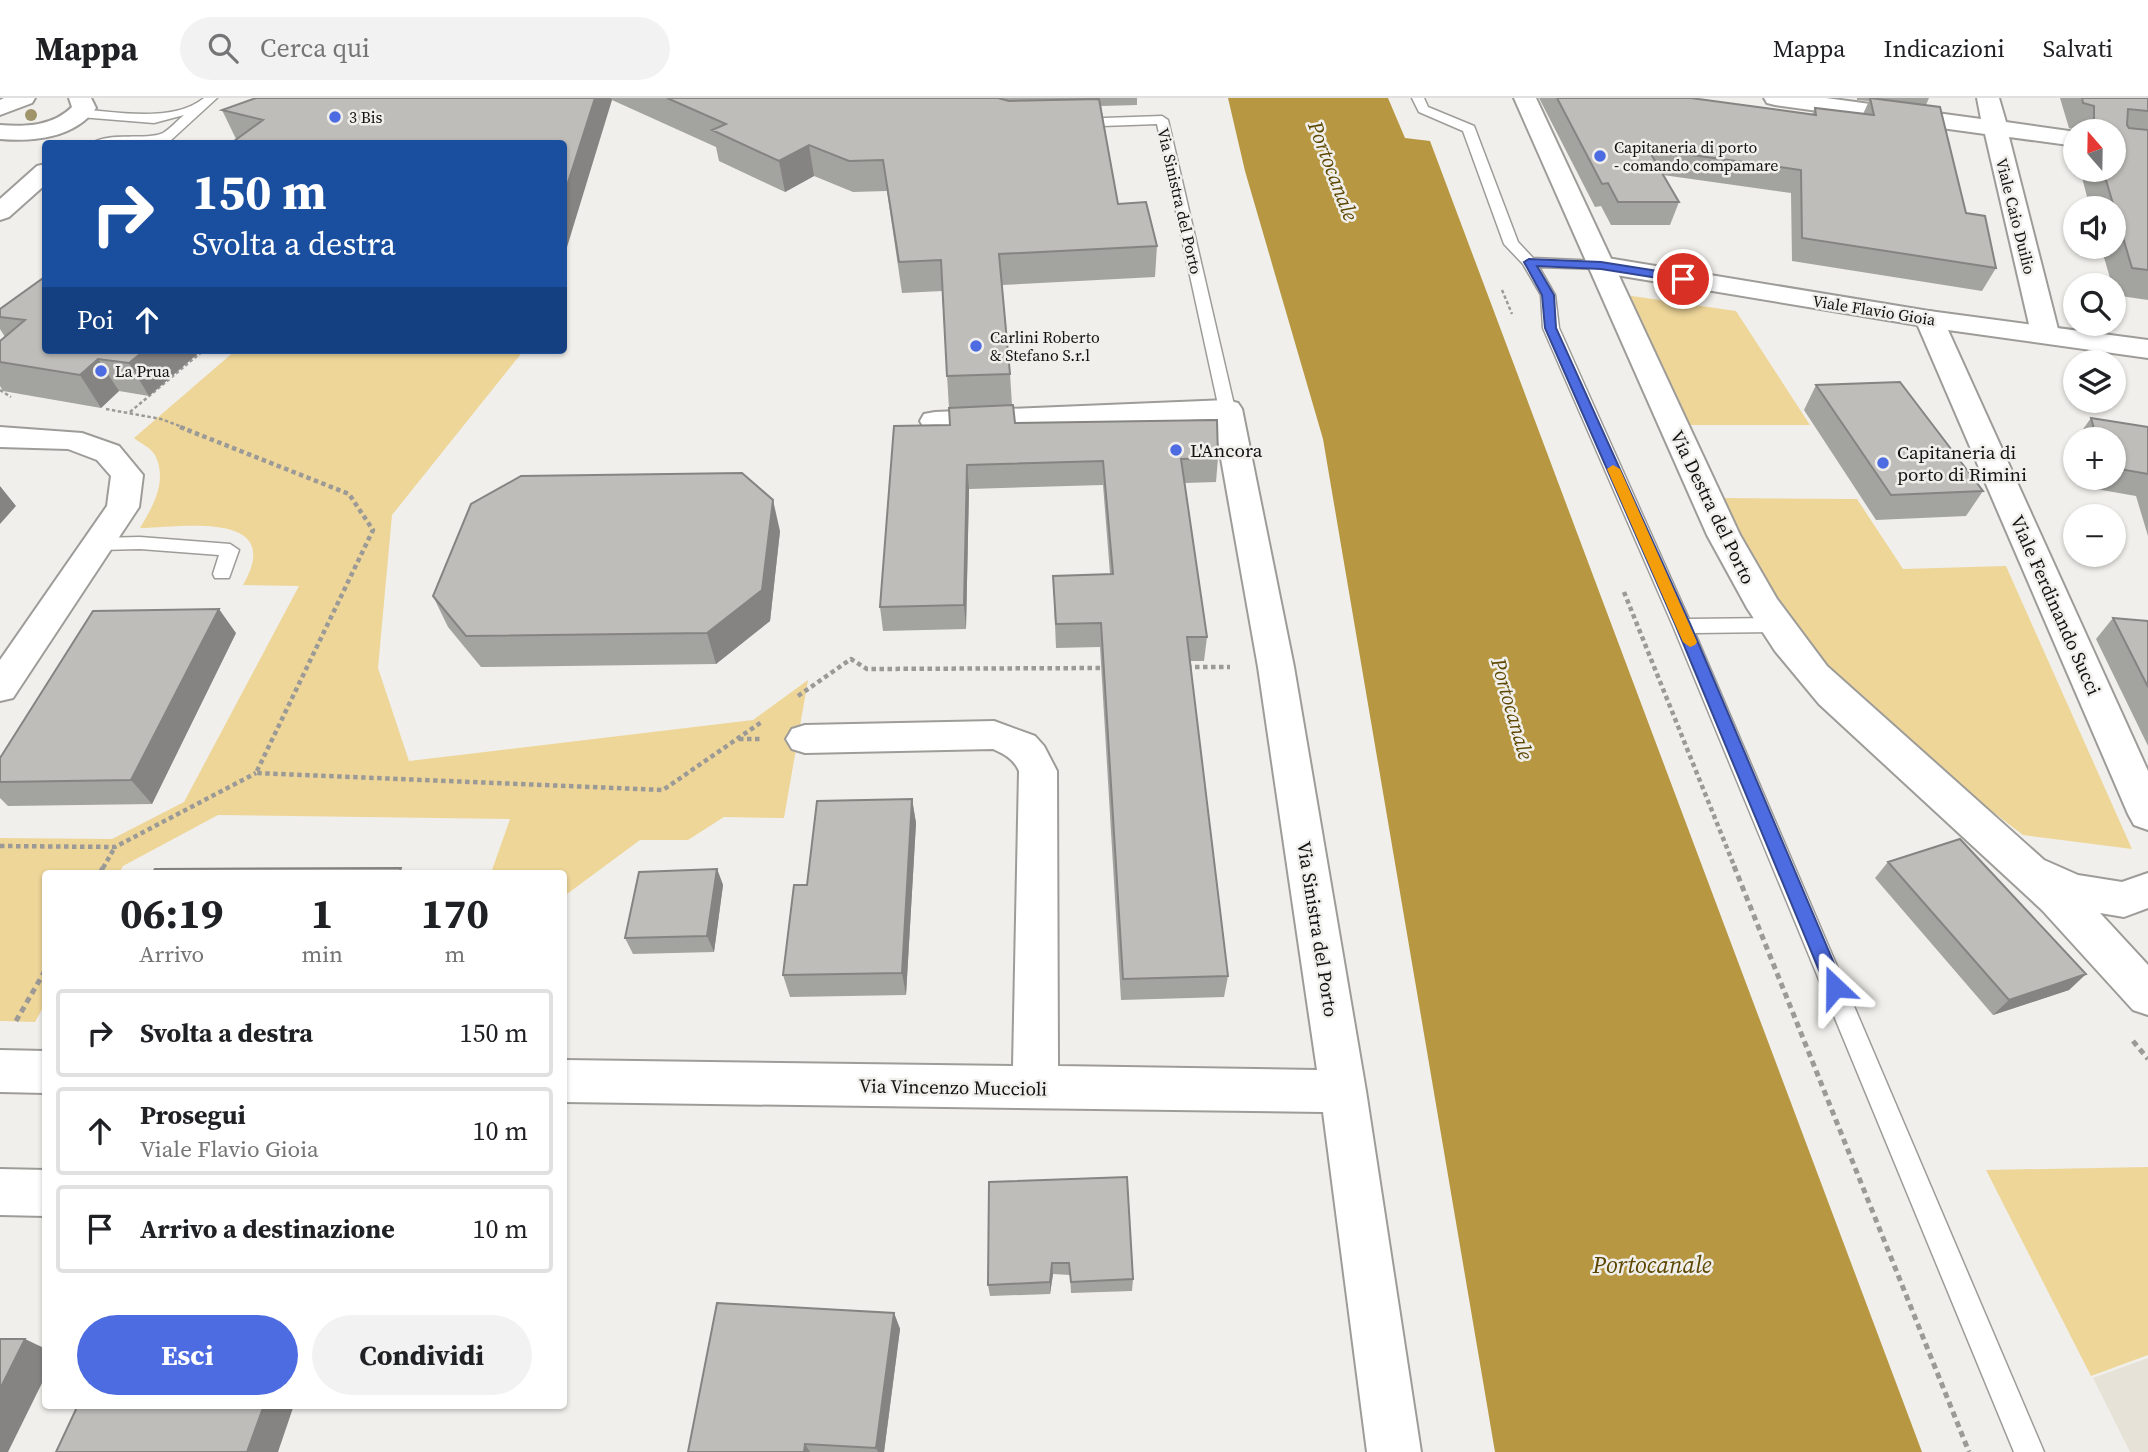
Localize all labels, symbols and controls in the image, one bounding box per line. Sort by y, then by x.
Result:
search box [180,17,670,80]
text: Mappa [35,26,138,71]
icon: search [204,29,242,67]
text: Cerca qui [260,30,370,66]
text: Mappa [1773,32,1846,65]
text: Indicazioni [1884,32,2005,65]
text: Salvati [2043,32,2113,65]
place label: 3 Bis [349,106,383,128]
marker: 3 Bis [327,109,343,125]
water label: Portocanale [1301,116,1366,225]
north arrow [2063,119,2126,182]
map controls [2063,119,2126,567]
street label: Via Sinistra del Porto [1152,126,1208,277]
place label: Capitaneria di porto - comando compamare [1614,136,1778,176]
marker: Capitaneria di porto - comando compamare [1592,148,1608,164]
street label: Viale Caio Duilio [1991,156,2041,277]
text: 150 m [192,158,327,225]
icon: right [77,168,168,259]
button: sound [2063,196,2126,259]
text: Svolta a destra [192,222,396,266]
pin [1653,249,1713,309]
icon: arrive [1664,260,1702,298]
button: search [2063,273,2126,336]
street label: Viale Flavio Gioia [1811,289,1938,331]
icon: ahead [128,301,166,339]
text: Poi [77,302,114,338]
place label: Carlini Roberto & Stefano S.r.l [990,326,1100,366]
marker: Carlini Roberto & Stefano S.r.l [968,338,984,354]
button: layers [2063,350,2126,413]
place label: La Prua [115,360,171,382]
marker: La Prua [93,363,109,379]
street label: Via Destra del Porto [1664,426,1762,588]
button: + [2063,427,2126,490]
place label: L'Ancora [1190,437,1263,463]
place label: Capitaneria di porto di Rimini [1897,439,2027,487]
marker: L'Ancora [1168,442,1184,458]
marker: Capitaneria di porto di Rimini [1875,455,1891,471]
button: − [2063,504,2126,567]
street label: Viale Ferdinando Succi [2005,511,2108,699]
water label: Portocanale [1484,654,1541,763]
street label: Via Sinistra del Porto [1291,839,1345,1019]
text: 06:19 [120,884,224,942]
text: 1 [311,884,334,942]
text: 170 [421,884,489,942]
text: Arrivo [139,938,204,970]
text: min [301,938,343,970]
text: m [445,938,465,970]
position arrow [1798,950,1872,1024]
icon: right [81,1014,119,1052]
text: Svolta a destra [140,1015,313,1051]
text: 150 m [460,1015,528,1051]
street label: Via Vincenzo Muccioli [859,1072,1048,1102]
text: Prosegui [140,1097,246,1133]
icon: ahead [81,1112,119,1150]
text: 10 m [473,1113,528,1149]
text: Viale Flavio Gioia [140,1133,319,1165]
icon: arrive [81,1210,119,1248]
text: Arrivo a destinazione [140,1211,395,1247]
text: 10 m [473,1211,528,1247]
water label: Portocanale [1591,1248,1712,1281]
button: Esci [77,1315,298,1395]
button: Condividi [312,1315,532,1395]

